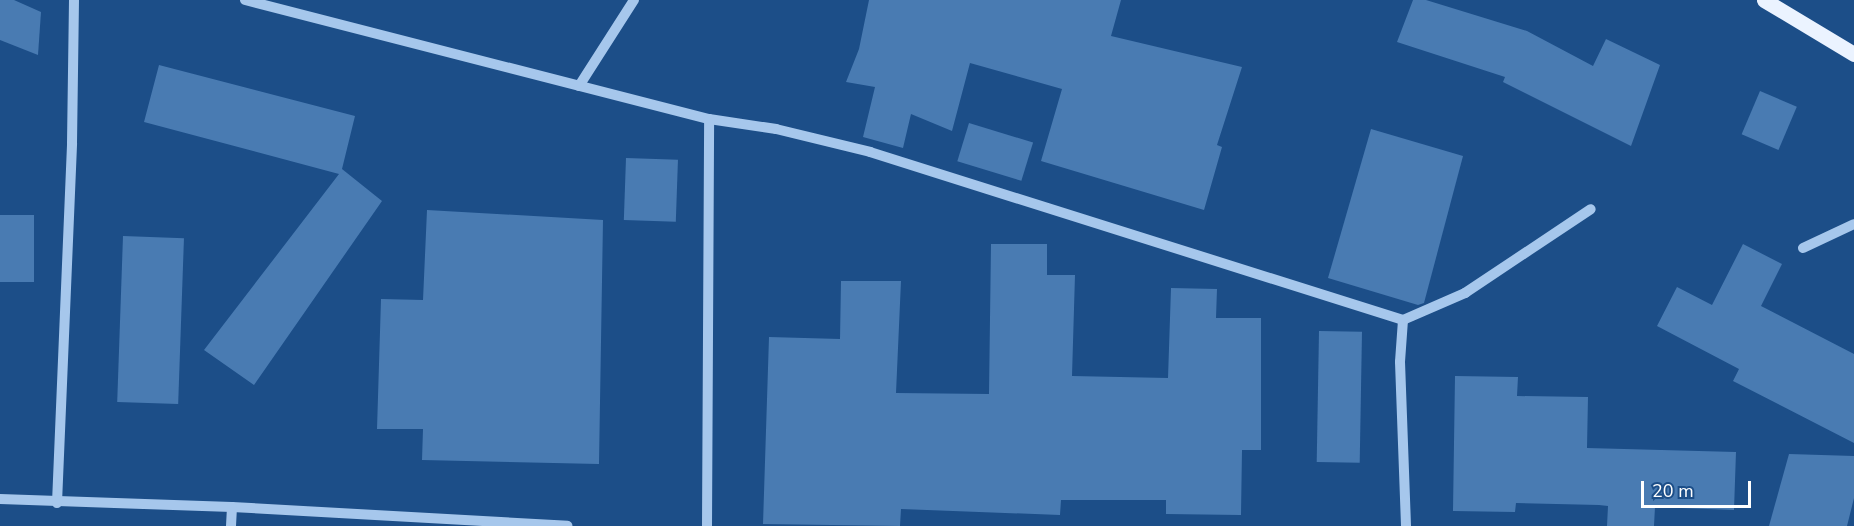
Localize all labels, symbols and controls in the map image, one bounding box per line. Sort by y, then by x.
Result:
scale bar [1644,469,1754,507]
text: 20 m [1652,479,1694,503]

